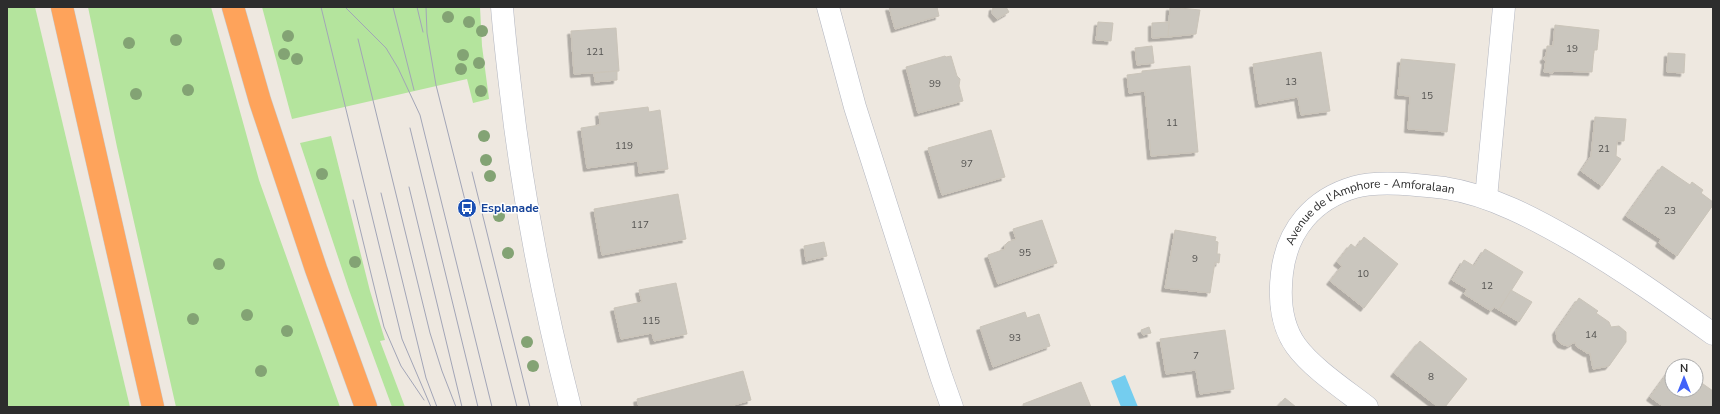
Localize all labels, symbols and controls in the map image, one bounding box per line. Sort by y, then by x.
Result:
house number: 19 [1566,42,1578,56]
house number: 121 [586,45,604,59]
house number: 13 [1285,75,1297,89]
house number: 99 [929,77,941,91]
house number: 15 [1421,89,1433,103]
house number: 11 [1166,116,1178,130]
house number: 119 [615,139,633,153]
house number: 21 [1598,142,1610,156]
house number: 97 [961,157,973,171]
street label: Avenue de l'Amphore - Amforalaan [1282,175,1456,248]
bus stop icon: Esplanade [456,197,478,219]
place label: Esplanade [481,200,539,216]
house number: 23 [1664,204,1676,218]
house number: 117 [631,218,649,232]
house number: 95 [1019,246,1031,260]
house number: 9 [1192,252,1198,266]
house number: 10 [1357,267,1369,281]
house number: 12 [1481,279,1493,293]
house number: 115 [642,314,660,328]
house number: 14 [1585,328,1597,342]
house number: 93 [1009,331,1021,345]
house number: 7 [1193,349,1199,363]
north arrow [1664,358,1704,398]
text: N [1680,361,1688,376]
house number: 8 [1428,370,1434,384]

